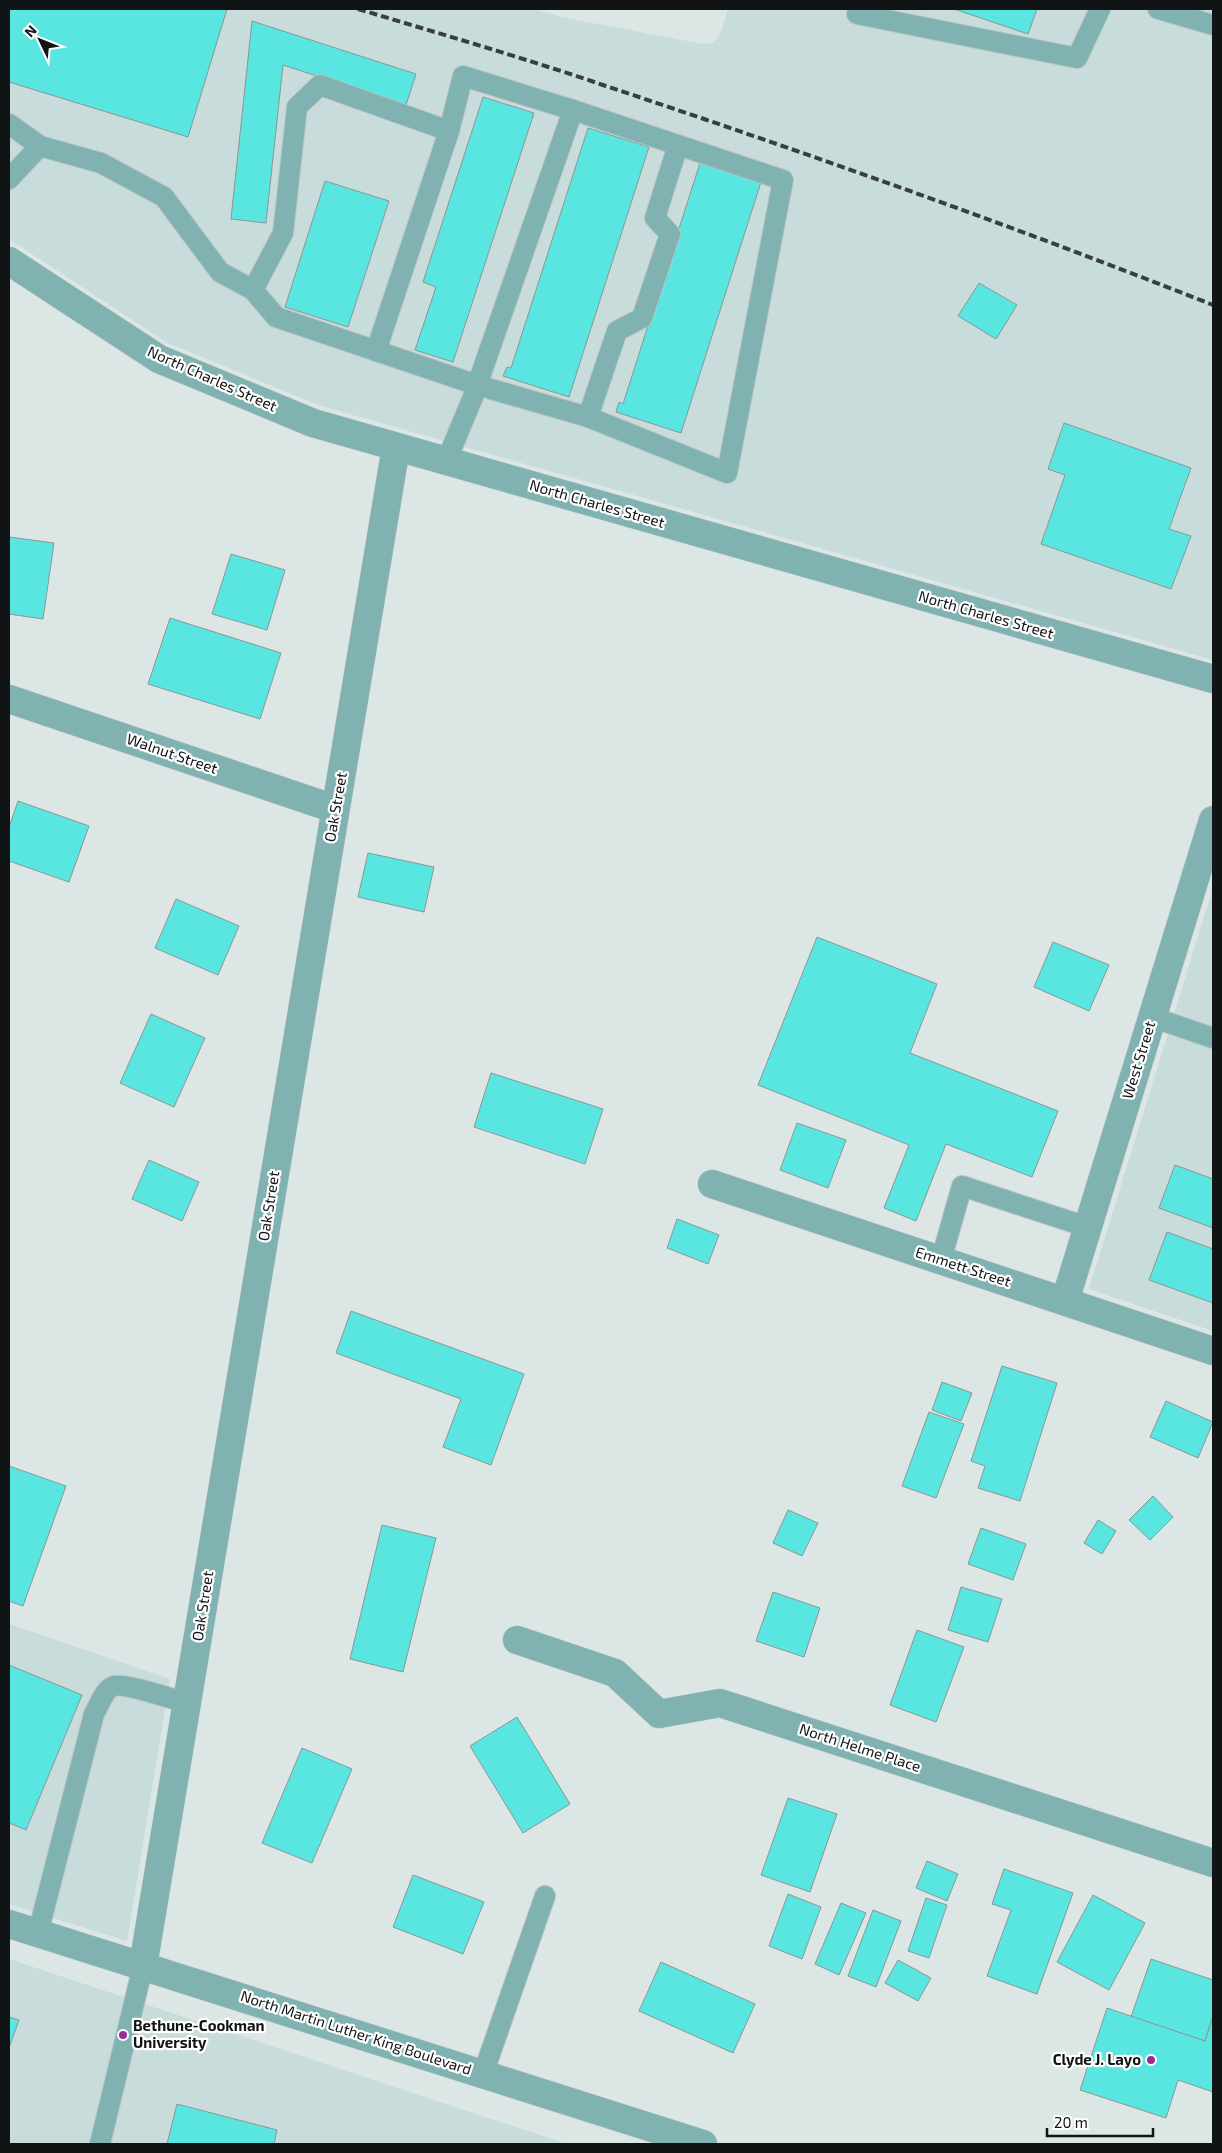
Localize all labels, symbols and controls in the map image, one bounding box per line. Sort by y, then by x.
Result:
north arrow [15,15,65,65]
text: N [20,21,40,40]
street label: North Charles Street [145,341,280,415]
street label: North Charles Street [528,475,667,531]
street label: North Charles Street [917,586,1056,642]
street label: Walnut Street [125,729,220,777]
street label: Oak Street [320,770,350,843]
street label: West Street [1118,1018,1158,1101]
street label: Oak Street [254,1169,282,1242]
street label: Emmett Street [913,1242,1014,1290]
street label: Oak Street [188,1569,216,1642]
street label: North Helme Place [797,1719,923,1775]
street label: North Martin Luther King Boulevard [238,1986,474,2078]
place label: Bethune-Cookman University [133,2016,265,2052]
marker: Bethune-Cookman University [117,2029,129,2041]
place label: Clyde J. Layo [1053,2050,1141,2069]
marker: Clyde J. Layo [1145,2054,1157,2066]
scale bar [1047,2106,1153,2138]
text: 20 m [1054,2113,1088,2131]

